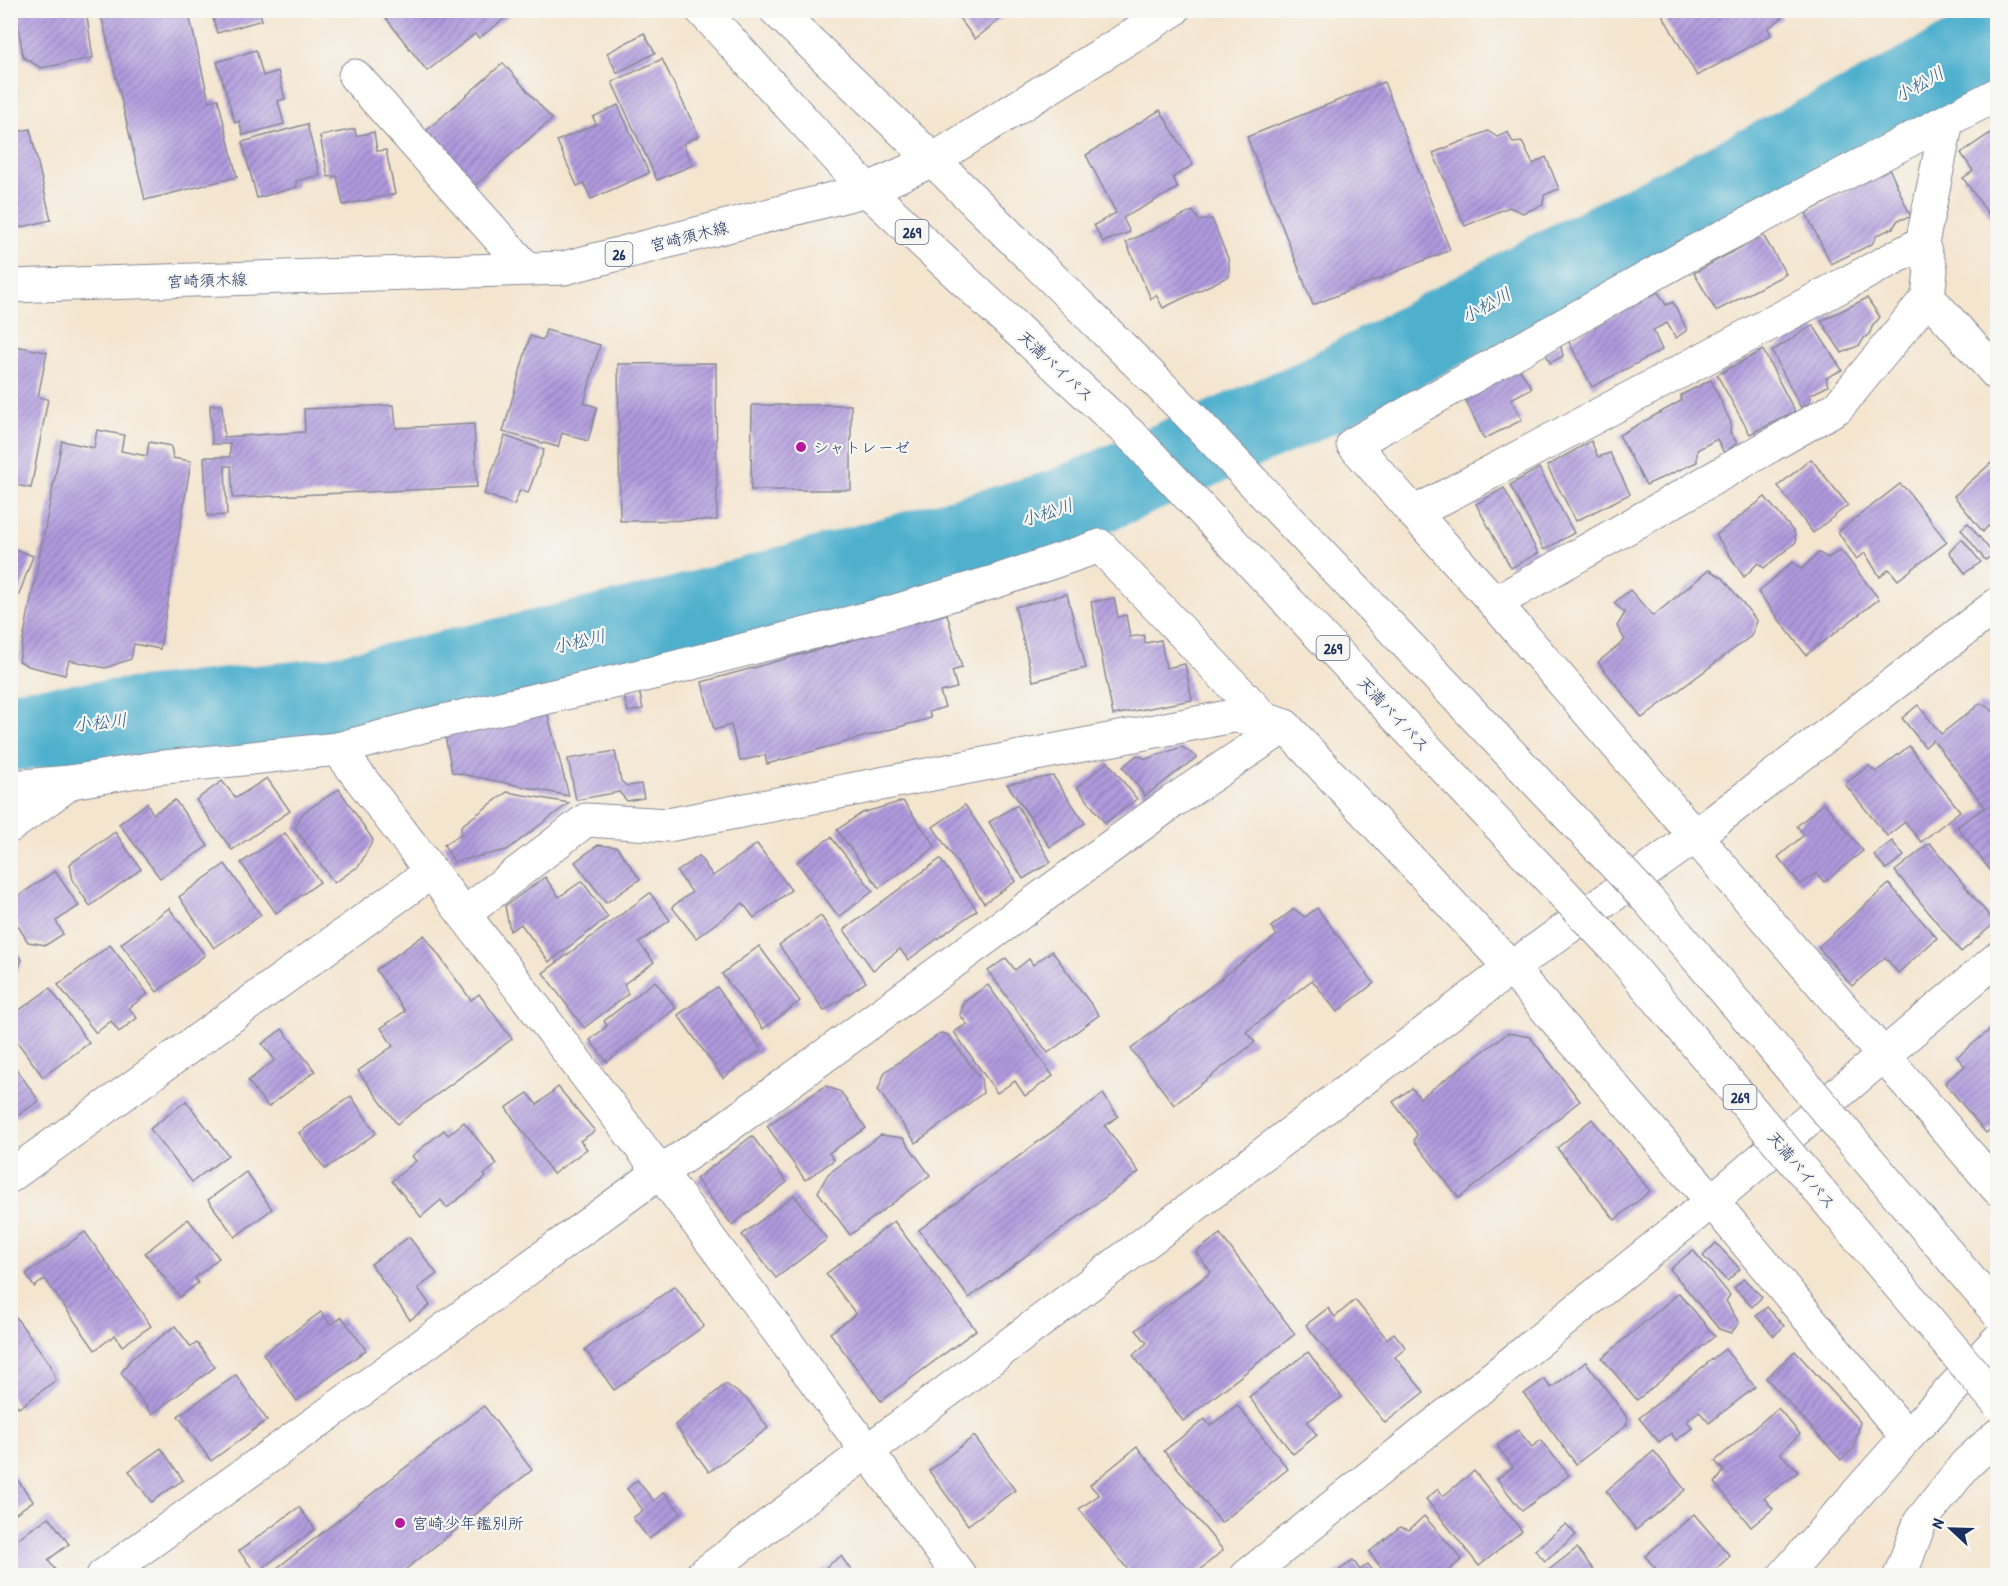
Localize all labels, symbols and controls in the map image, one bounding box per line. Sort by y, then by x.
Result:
water label: 小松川 [1889,60,1949,108]
street label: 宮崎須木線 [648,216,730,256]
road number: 269 [896,220,928,244]
road number: 26 [606,242,632,266]
street label: 宮崎須木線 [167,268,247,292]
water label: 小松川 [1456,281,1516,329]
street label: 天満バイパス [1014,325,1098,407]
place label: シャトレーゼ [813,436,910,458]
marker: シャトレーゼ [794,440,808,454]
water label: 小松川 [1017,492,1077,532]
water label: 小松川 [550,623,608,659]
road number: 269 [1316,636,1350,660]
street label: 天満バイパス [1353,672,1435,756]
water label: 小松川 [72,707,128,737]
road number: 269 [1724,1085,1756,1109]
street label: 天満バイパス [1763,1126,1841,1214]
north arrow [1921,1499,1981,1559]
place label: 宮崎少年鑑別所 [412,1512,524,1534]
text: N [1925,1515,1949,1531]
marker: 宮崎少年鑑別所 [393,1516,407,1530]

